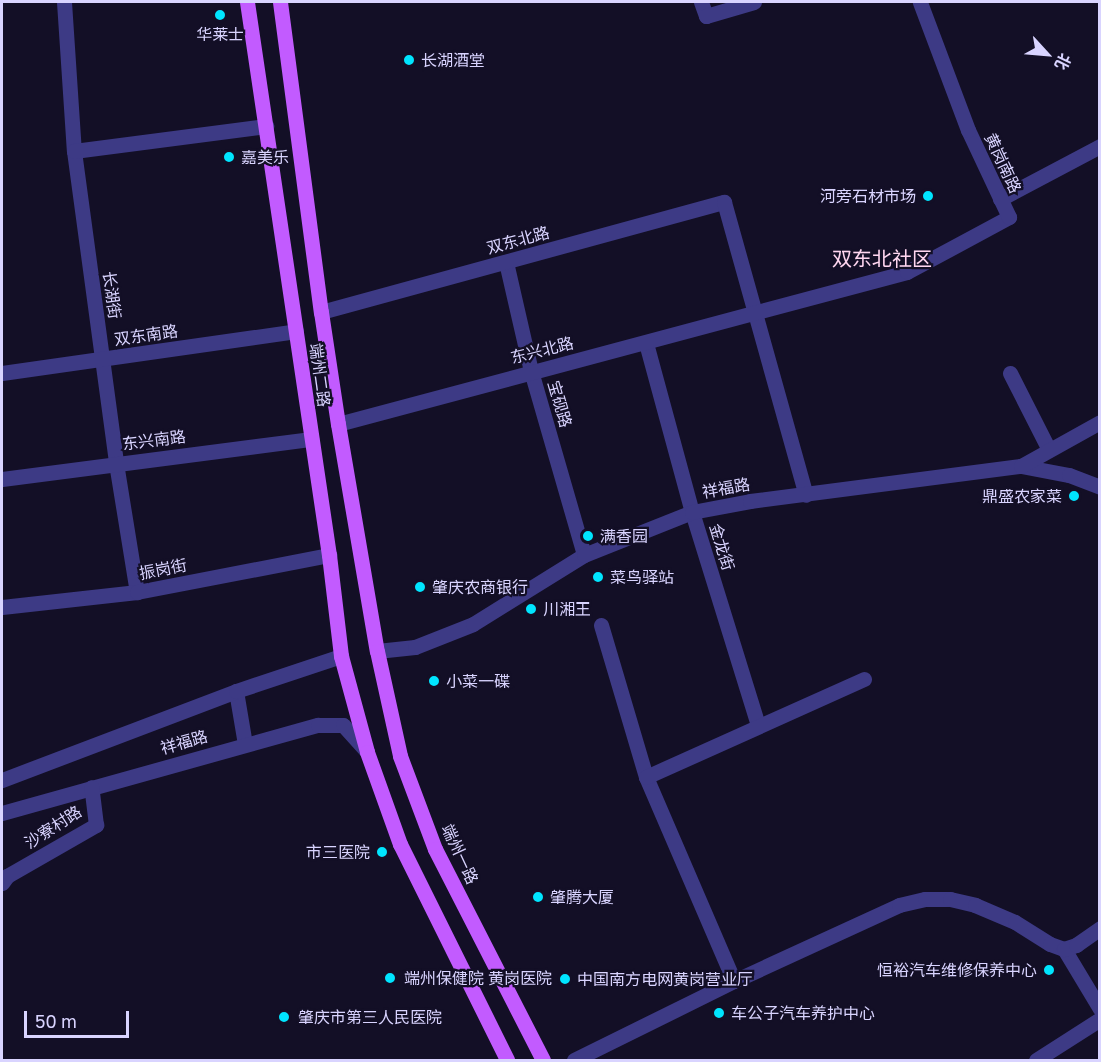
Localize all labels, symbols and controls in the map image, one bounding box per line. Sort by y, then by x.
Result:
marker: 华莱士 [213,8,227,22]
place label: 华莱士 [196,24,244,44]
north arrow [1017,24,1077,84]
place label: 长湖酒堂 [421,50,485,70]
text: 北 [1051,50,1076,73]
marker: 长湖酒堂 [402,53,416,67]
street label: 黄岗南路 [981,130,1025,196]
place label: 嘉美乐 [241,147,289,167]
marker: 嘉美乐 [222,150,236,164]
place label: 河旁石材市场 [820,186,916,206]
marker: 河旁石材市场 [921,189,935,203]
street label: 双东北路 [485,222,551,258]
district label: 双东北社区 [832,246,932,270]
street label: 长湖街 [99,270,125,320]
street label: 双东南路 [113,321,179,349]
street label: 东兴北路 [509,333,575,367]
street label: 端州二路 [306,342,334,408]
street label: 宝砚路 [544,378,576,430]
street label: 东兴南路 [121,427,187,453]
street label: 祥福路 [701,474,751,502]
place label: 鼎盛农家菜 [982,486,1062,506]
marker: 鼎盛农家菜 [1067,489,1081,503]
street label: 金龙街 [706,521,738,573]
place label: 满香园 [600,526,648,546]
marker: 满香园 [581,529,595,543]
street label: 振岗街 [138,555,188,583]
place label: 菜鸟驿站 [610,567,674,587]
marker: 菜鸟驿站 [591,570,605,584]
place label: 肇庆农商银行 [432,577,528,597]
marker: 肇庆农商银行 [413,580,427,594]
place label: 川湘王 [543,599,591,619]
marker: 川湘王 [524,602,538,616]
place label: 小菜一碟 [446,671,510,691]
marker: 小菜一碟 [427,674,441,688]
street label: 祥福路 [158,726,210,758]
street label: 沙寮村路 [21,802,85,852]
street label: 端州一路 [438,821,482,887]
place label: 市三医院 [306,842,370,862]
marker: 市三医院 [375,845,389,859]
place label: 肇腾大厦 [550,887,614,907]
marker: 肇腾大厦 [531,890,545,904]
place label: 恒裕汽车维修保养中心 [877,960,1037,980]
marker: 恒裕汽车维修保养中心 [1042,963,1056,977]
place label: 端州保健院 黄岗医院 [404,968,552,988]
marker: 端州保健院 黄岗医院 [381,969,399,987]
place label: 中国南方电网黄岗营业厅 [577,969,753,989]
marker: 中国南方电网黄岗营业厅 [558,972,572,986]
scale bar [27,999,132,1037]
place label: 车公子汽车养护中心 [731,1003,875,1023]
marker: 车公子汽车养护中心 [712,1006,726,1020]
place label: 肇庆市第三人民医院 [298,1007,442,1027]
marker: 肇庆市第三人民医院 [275,1008,293,1026]
text: 50 m [35,1010,77,1032]

